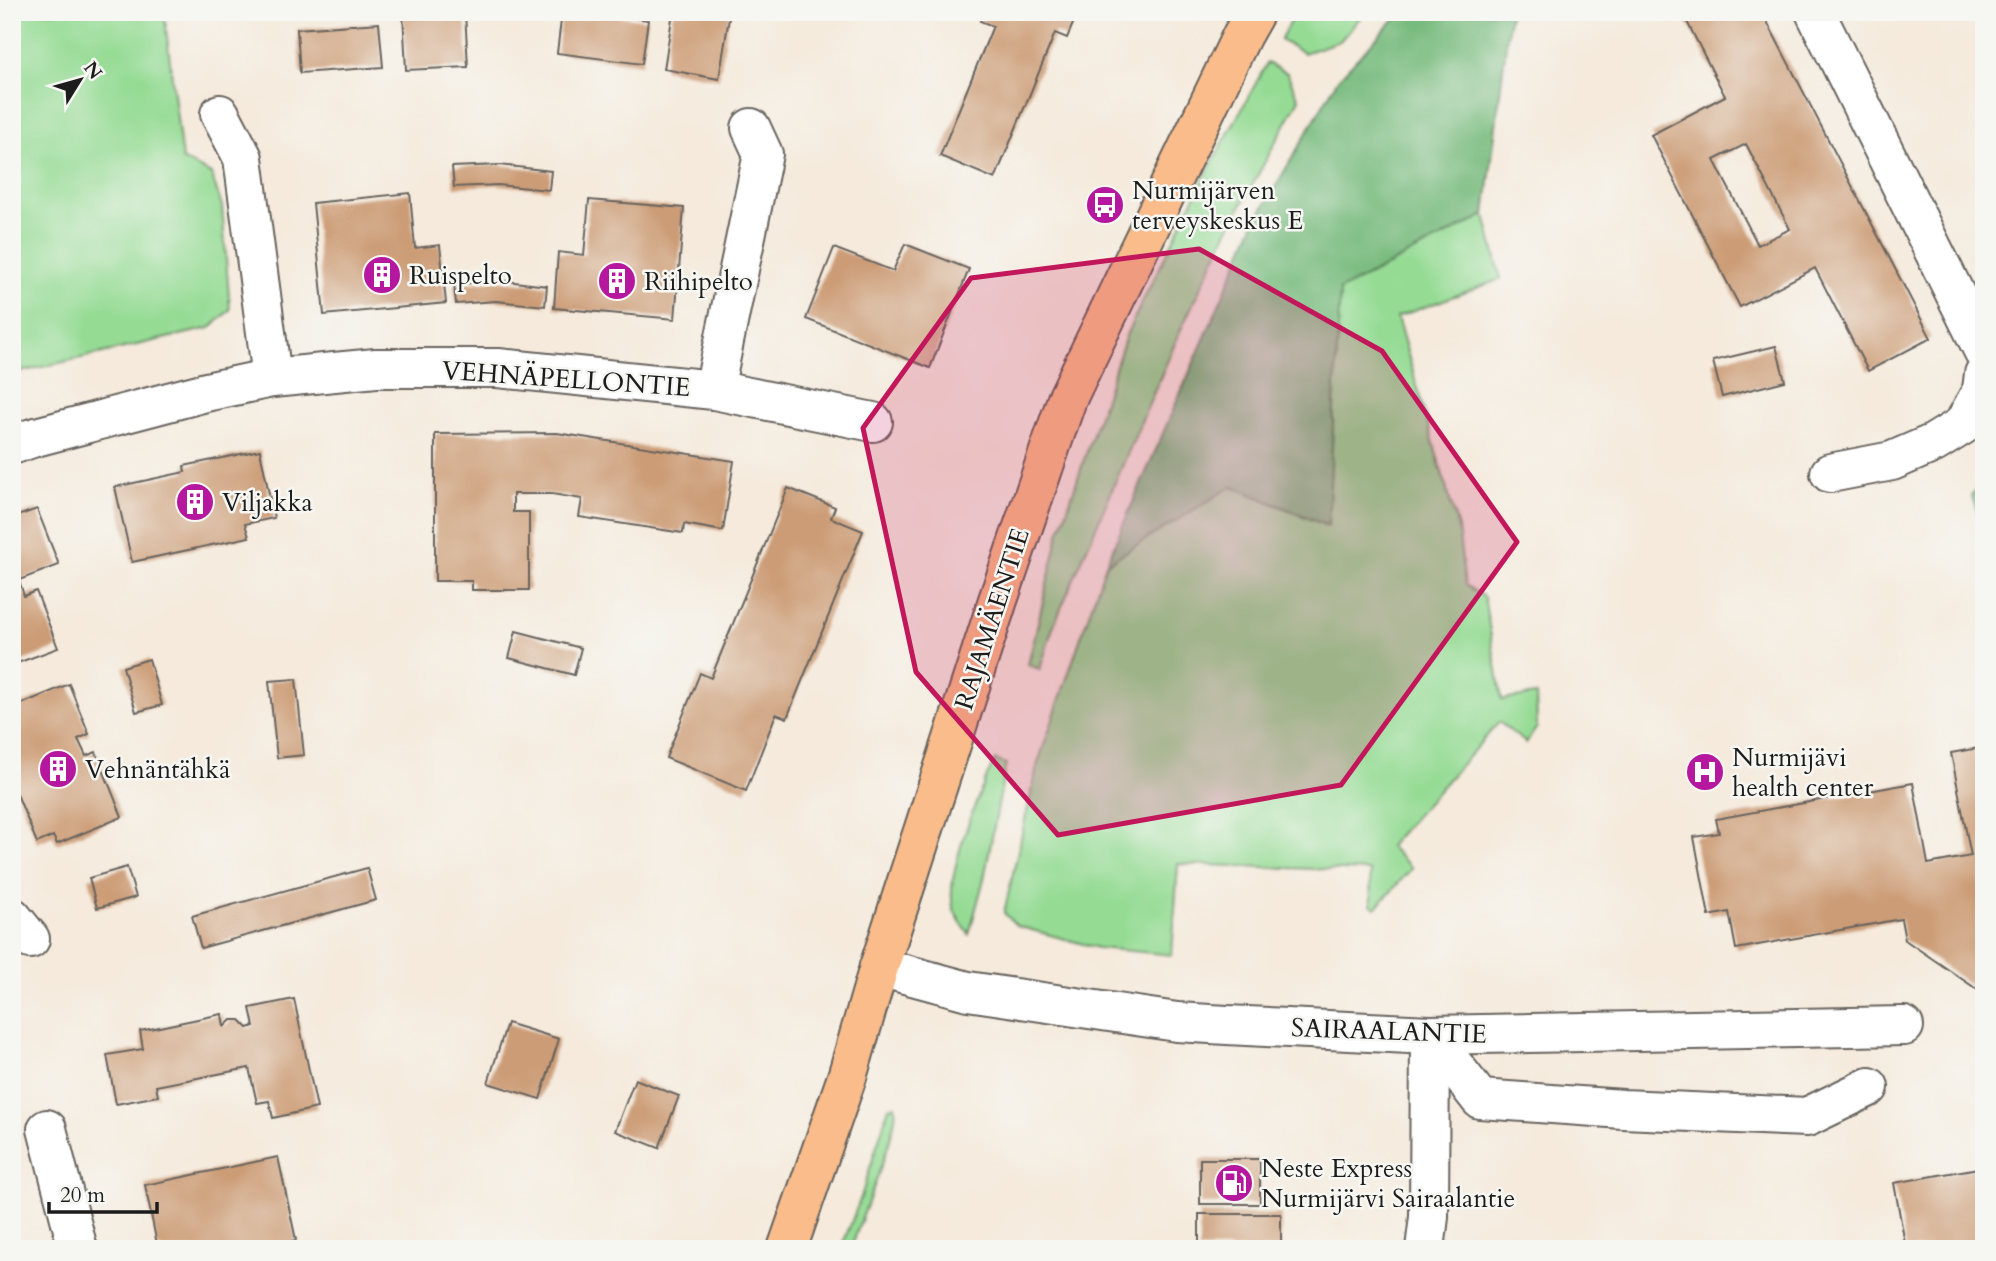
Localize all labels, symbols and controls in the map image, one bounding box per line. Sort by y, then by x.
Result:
north arrow [46,46,116,116]
text: N [77,56,108,85]
place label: Nurmijärven terveyskeskus E [1132,173,1303,238]
bus stop icon: Nurmijärven terveyskeskus E [1084,184,1126,226]
building icon: Ruispelto [361,254,403,296]
place label: Ruispelto [409,258,512,293]
building icon: Riihipelto [596,260,638,302]
place label: Riihipelto [644,264,753,299]
street label: VEHNÄPELLONTIE [441,353,691,405]
building icon: Viljakka [174,481,216,523]
place label: Viljakka [222,485,313,520]
street label: RAJAMÄENTIE [946,524,1038,714]
place label: Nurmijävi health center [1732,740,1874,805]
building icon: Vehnäntähkä [37,748,79,790]
hospital icon: Nurmijävi health center [1684,751,1726,793]
place label: Vehnäntähkä [85,752,231,787]
street label: SAIRAALANTIE [1291,1010,1487,1052]
place label: Neste Express Nurmijärvi Sairaalantie [1261,1151,1515,1216]
fuel station icon: Neste Express Nurmijärvi Sairaalantie [1213,1162,1255,1204]
scale bar [49,1170,158,1214]
text: 20 m [60,1181,105,1210]

